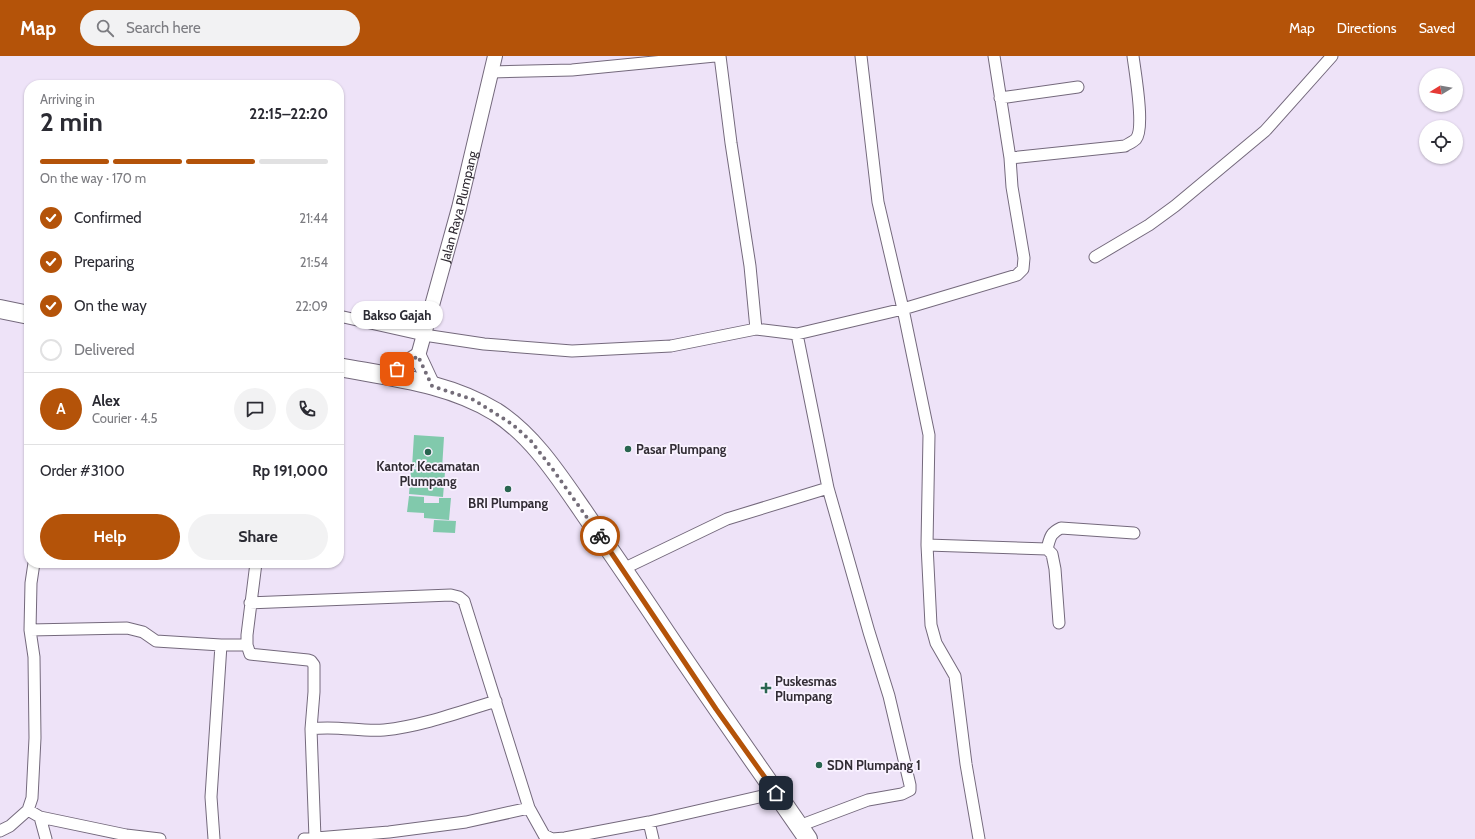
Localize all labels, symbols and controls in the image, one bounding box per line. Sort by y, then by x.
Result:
search box [80,10,360,46]
text: Map [20,17,56,40]
icon: search [94,17,116,39]
text: Search here [126,19,201,37]
text: Map [1289,19,1315,37]
text: Directions [1337,19,1397,37]
text: Saved [1419,19,1455,37]
north arrow [1419,68,1463,112]
map controls [1419,68,1463,164]
text: Arriving in [40,91,95,107]
text: 22:15–22:20 [249,105,328,123]
text: 2 min [40,106,103,138]
button: locate [1419,120,1463,164]
street label: Jalan Raya Plumpang [436,149,480,265]
text: On the way · 170 m [40,170,146,186]
icon: check [40,207,62,229]
text: Confirmed [74,209,142,227]
text: 21:44 [299,210,328,226]
icon: check [40,251,62,273]
text: Preparing [74,253,134,271]
text: 21:54 [300,254,328,270]
icon: check [40,295,62,317]
text: On the way [74,297,147,315]
text: 22:09 [295,298,328,314]
callout: Bakso Gajah [351,301,443,329]
text: Bakso Gajah [363,307,431,323]
text: Delivered [74,341,135,359]
pin [380,352,414,386]
icon: bag [386,358,408,380]
button: chat [234,388,276,430]
button: phone [286,388,328,430]
text: Alex [92,392,120,410]
text: A [56,400,66,418]
text: Courier · 4.5 [92,410,157,426]
place label: Pasar Plumpang [636,441,727,457]
marker: Pasar Plumpang [623,444,633,454]
marker: Kantor Kecamatan Plumpang [423,447,433,457]
place label: Kantor Kecamatan Plumpang [376,458,480,489]
text: Order #3100 [40,462,125,480]
text: Rp 191,000 [252,462,328,480]
marker: BRI Plumpang [503,484,513,494]
place label: BRI Plumpang [468,495,548,511]
button: Help [40,514,180,560]
button: Share [188,514,328,560]
courier [580,516,620,556]
icon: bike [589,525,611,547]
place label: Puskesmas Plumpang [775,673,837,704]
marker: Puskesmas Plumpang [760,682,772,694]
place label: SDN Plumpang 1 [827,757,921,773]
marker: SDN Plumpang 1 [814,760,824,770]
pin [759,776,793,810]
icon: home [765,782,787,804]

